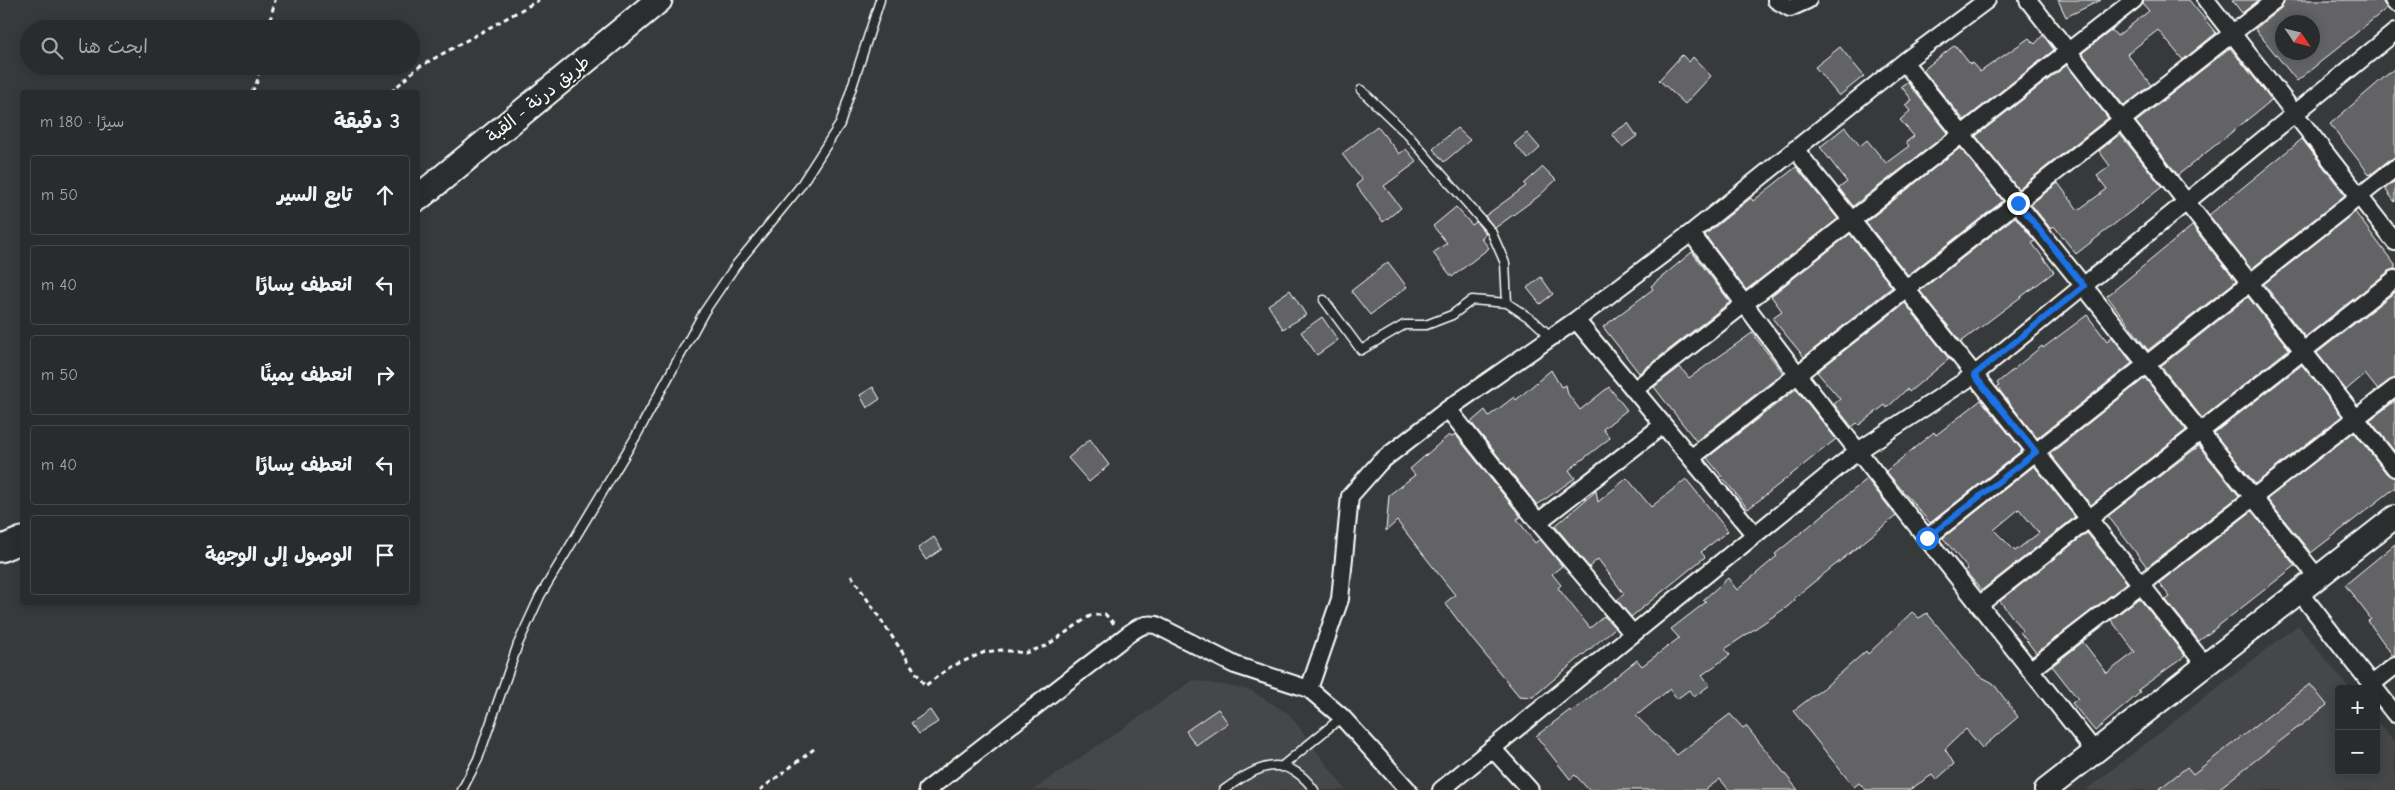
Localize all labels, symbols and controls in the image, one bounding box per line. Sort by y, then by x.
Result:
north arrow [2275,15,2320,60]
search box [20,20,420,75]
icon: search [38,34,66,62]
text: ابحث هنا [78,36,148,58]
street label: طريق درنة - القبة [482,51,594,147]
text: 3 دقيقة [334,109,400,133]
text: سيرًا · 180 m [40,113,124,131]
icon: ahead [371,181,399,209]
text: تابع السير [278,184,352,206]
text: 50 m [41,186,78,204]
route end [2007,192,2030,215]
icon: left [371,271,399,299]
text: انعطف يسارًا [255,274,352,296]
text: 40 m [41,276,77,294]
icon: right [371,361,399,389]
text: انعطف يمينًا [260,364,352,386]
text: 50 m [41,366,78,384]
icon: left [371,451,399,479]
text: انعطف يسارًا [255,454,352,476]
text: 40 m [41,456,77,474]
route start [1916,527,1939,550]
icon: arrive [371,541,399,569]
text: الوصول إلى الوجهة [205,544,352,566]
map controls [2335,685,2380,775]
button: + [2335,685,2380,730]
button: − [2335,730,2380,775]

